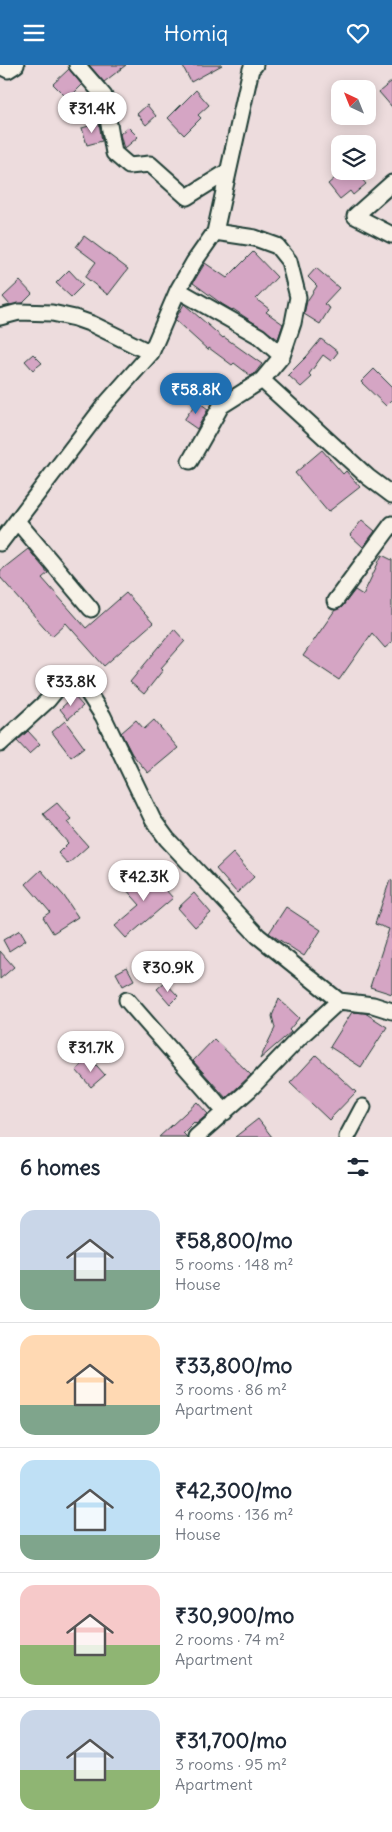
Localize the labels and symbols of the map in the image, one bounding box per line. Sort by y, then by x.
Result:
north arrow [331,80,376,125]
pin: ₹31.4K [51,92,133,134]
pin: ₹58.8K [155,373,237,415]
pin: ₹33.8K [30,665,112,707]
pin: ₹42.3K [103,859,185,902]
pin: ₹30.9K [127,951,209,993]
pin: ₹31.7K [50,1031,132,1073]

